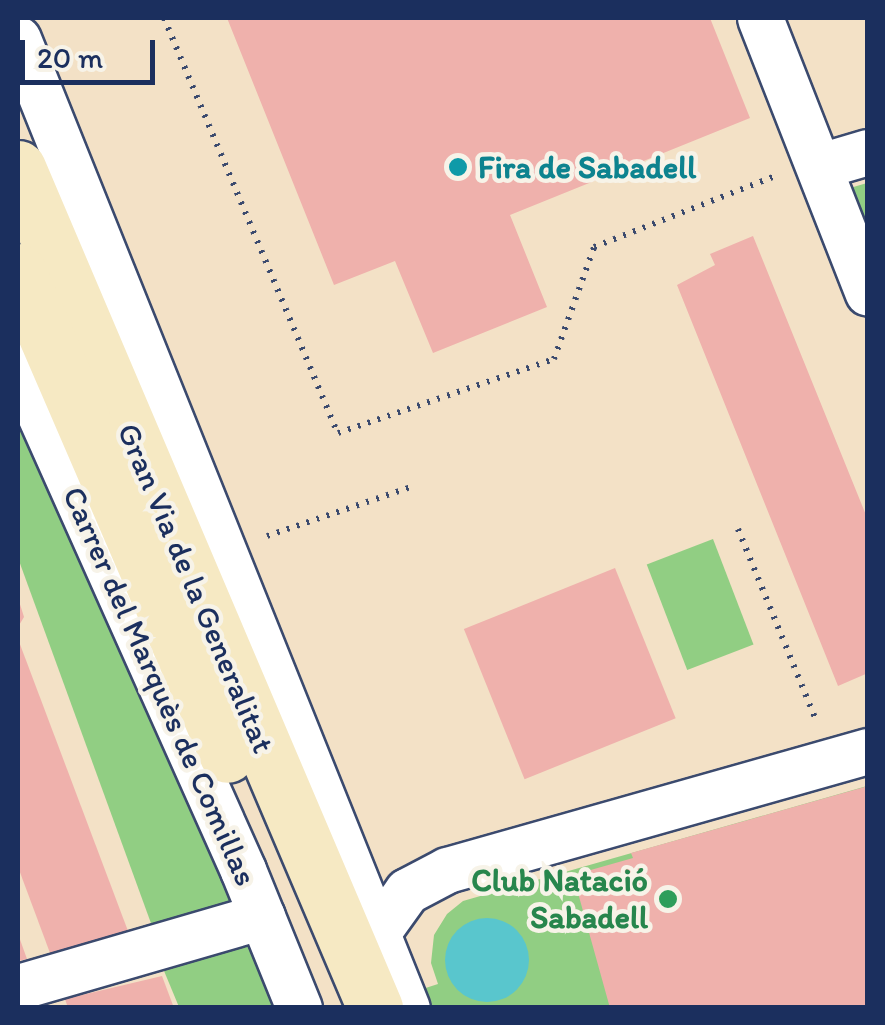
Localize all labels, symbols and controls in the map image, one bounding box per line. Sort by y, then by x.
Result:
scale bar [25,20,160,82]
text: 20 m [37,39,103,76]
place label: Fira de Sabadell [478,148,696,186]
marker: Fira de Sabadell [447,156,469,178]
street label: Gran Via de la Generalitat [109,417,283,759]
street label: Carrer del Marquès de Comillas [55,481,265,891]
place label: Club Natació Sabadell [472,862,648,937]
marker: Club Natació Sabadell [657,888,679,910]

